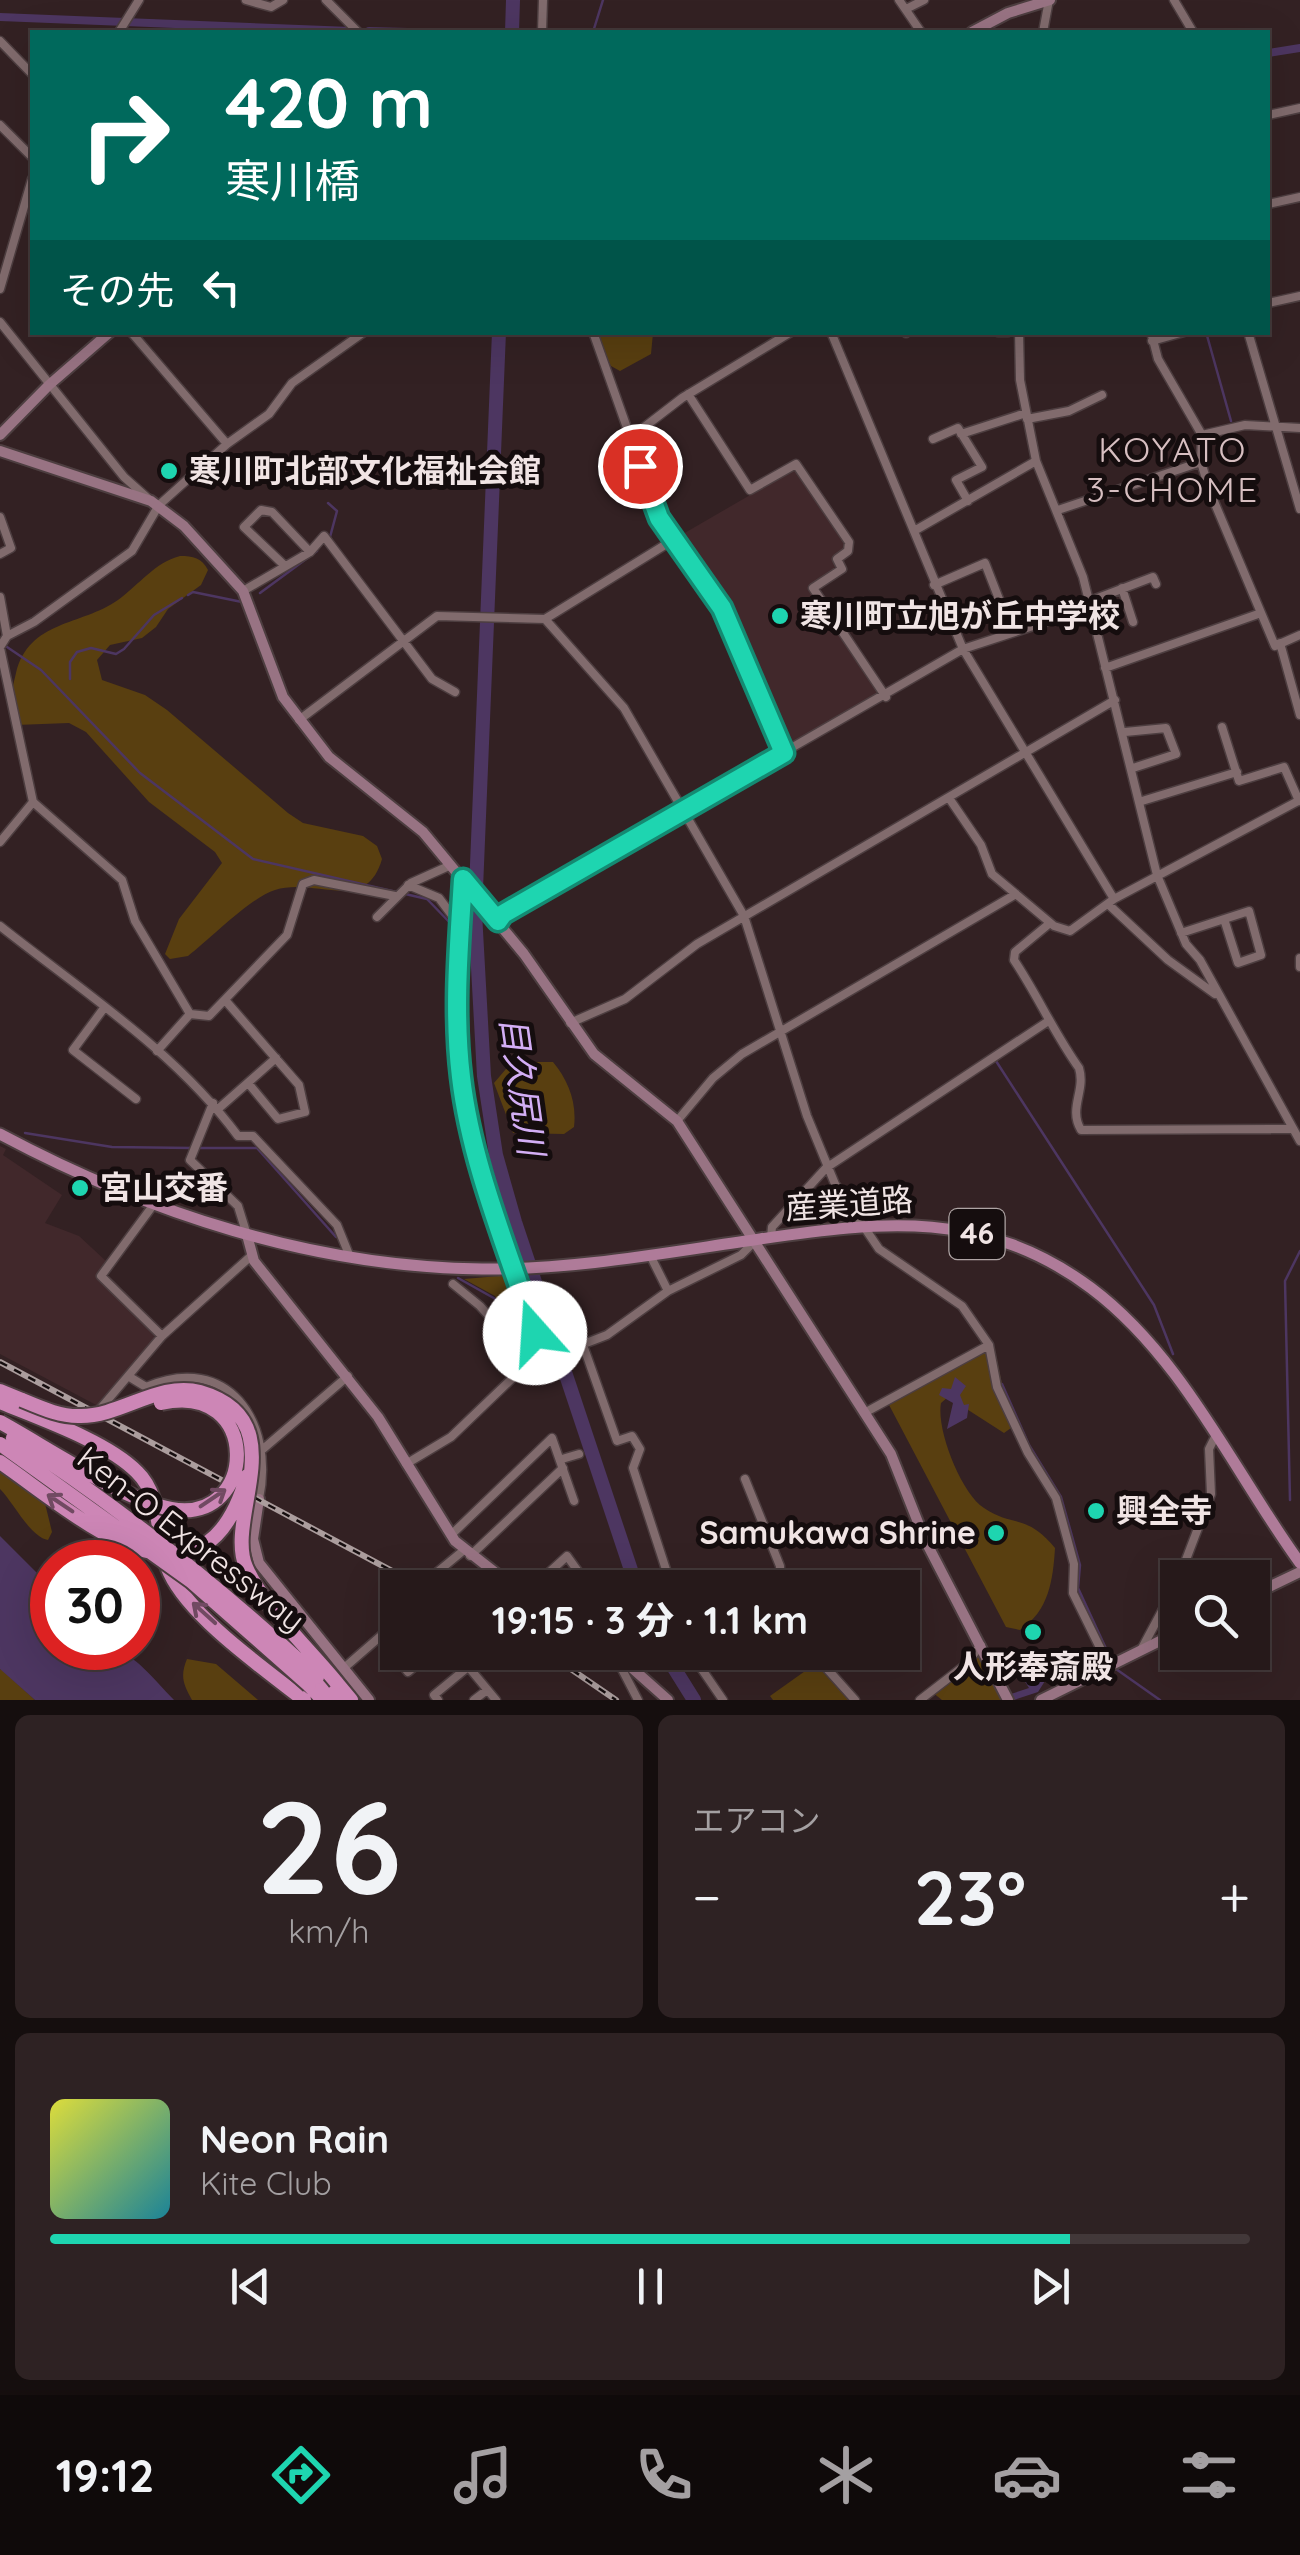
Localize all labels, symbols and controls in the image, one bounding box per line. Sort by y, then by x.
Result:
text: 420 m [225,58,433,146]
icon: right [60,70,190,200]
text: 寒川橋 [225,152,360,208]
icon: left [194,260,249,315]
text: その先 [60,266,174,314]
pin [598,424,683,509]
district label: KOYATO 3-CHOME [1086,427,1260,511]
icon: arrive [613,439,668,494]
place label: 寒川町北部文化福祉会館 [189,450,541,490]
marker: 寒川町北部文化福祉会館 [158,460,180,482]
place label: 寒川町立旭が丘中学校 [800,595,1120,635]
marker: 寒川町立旭が丘中学校 [769,605,791,627]
water label: 目久尻川 [491,1013,555,1162]
place label: 宮山交番 [100,1167,228,1207]
marker: 宮山交番 [69,1177,91,1199]
street label: 産業道路 [784,1179,914,1227]
road number: 46 [950,1209,1004,1259]
position arrow [483,1281,587,1385]
street label: Ken-O Expressway [70,1437,313,1639]
one-way arrow [198,1488,226,1509]
place label: 興全寺 [1116,1490,1212,1530]
one-way arrow [47,1493,75,1514]
marker: 興全寺 [1085,1500,1107,1522]
place label: Samukawa Shrine [700,1512,976,1552]
marker: Samukawa Shrine [985,1522,1007,1544]
speed limit sign: 30 [30,1540,160,1670]
map controls [1160,1560,1270,1670]
button: search [1160,1560,1270,1670]
text: 19:15 · 3 分 · 1.1 km [492,1596,808,1644]
one-way arrow [192,1602,217,1625]
marker: 人形奉斎殿 [1022,1621,1044,1643]
place label: 人形奉斎殿 [953,1646,1113,1686]
text: 26 [256,1764,402,1927]
text: エアコン [693,1800,821,1840]
text: 23° [914,1850,1026,1944]
text: − [693,1862,721,1931]
text: + [1219,1862,1250,1931]
text: km/h [288,1911,369,1951]
text: Neon Rain [200,2115,389,2163]
text: Kite Club [200,2163,332,2203]
icon: previous [223,2259,278,2314]
icon: pause [623,2259,678,2314]
icon: next [1023,2259,1078,2314]
icon: directions [266,2440,336,2510]
icon: music [448,2440,518,2510]
icon: phone [629,2440,699,2510]
icon: climate [811,2440,881,2510]
icon: car [992,2440,1062,2510]
icon: filters [1174,2440,1244,2510]
text: 19:12 [56,2447,154,2503]

